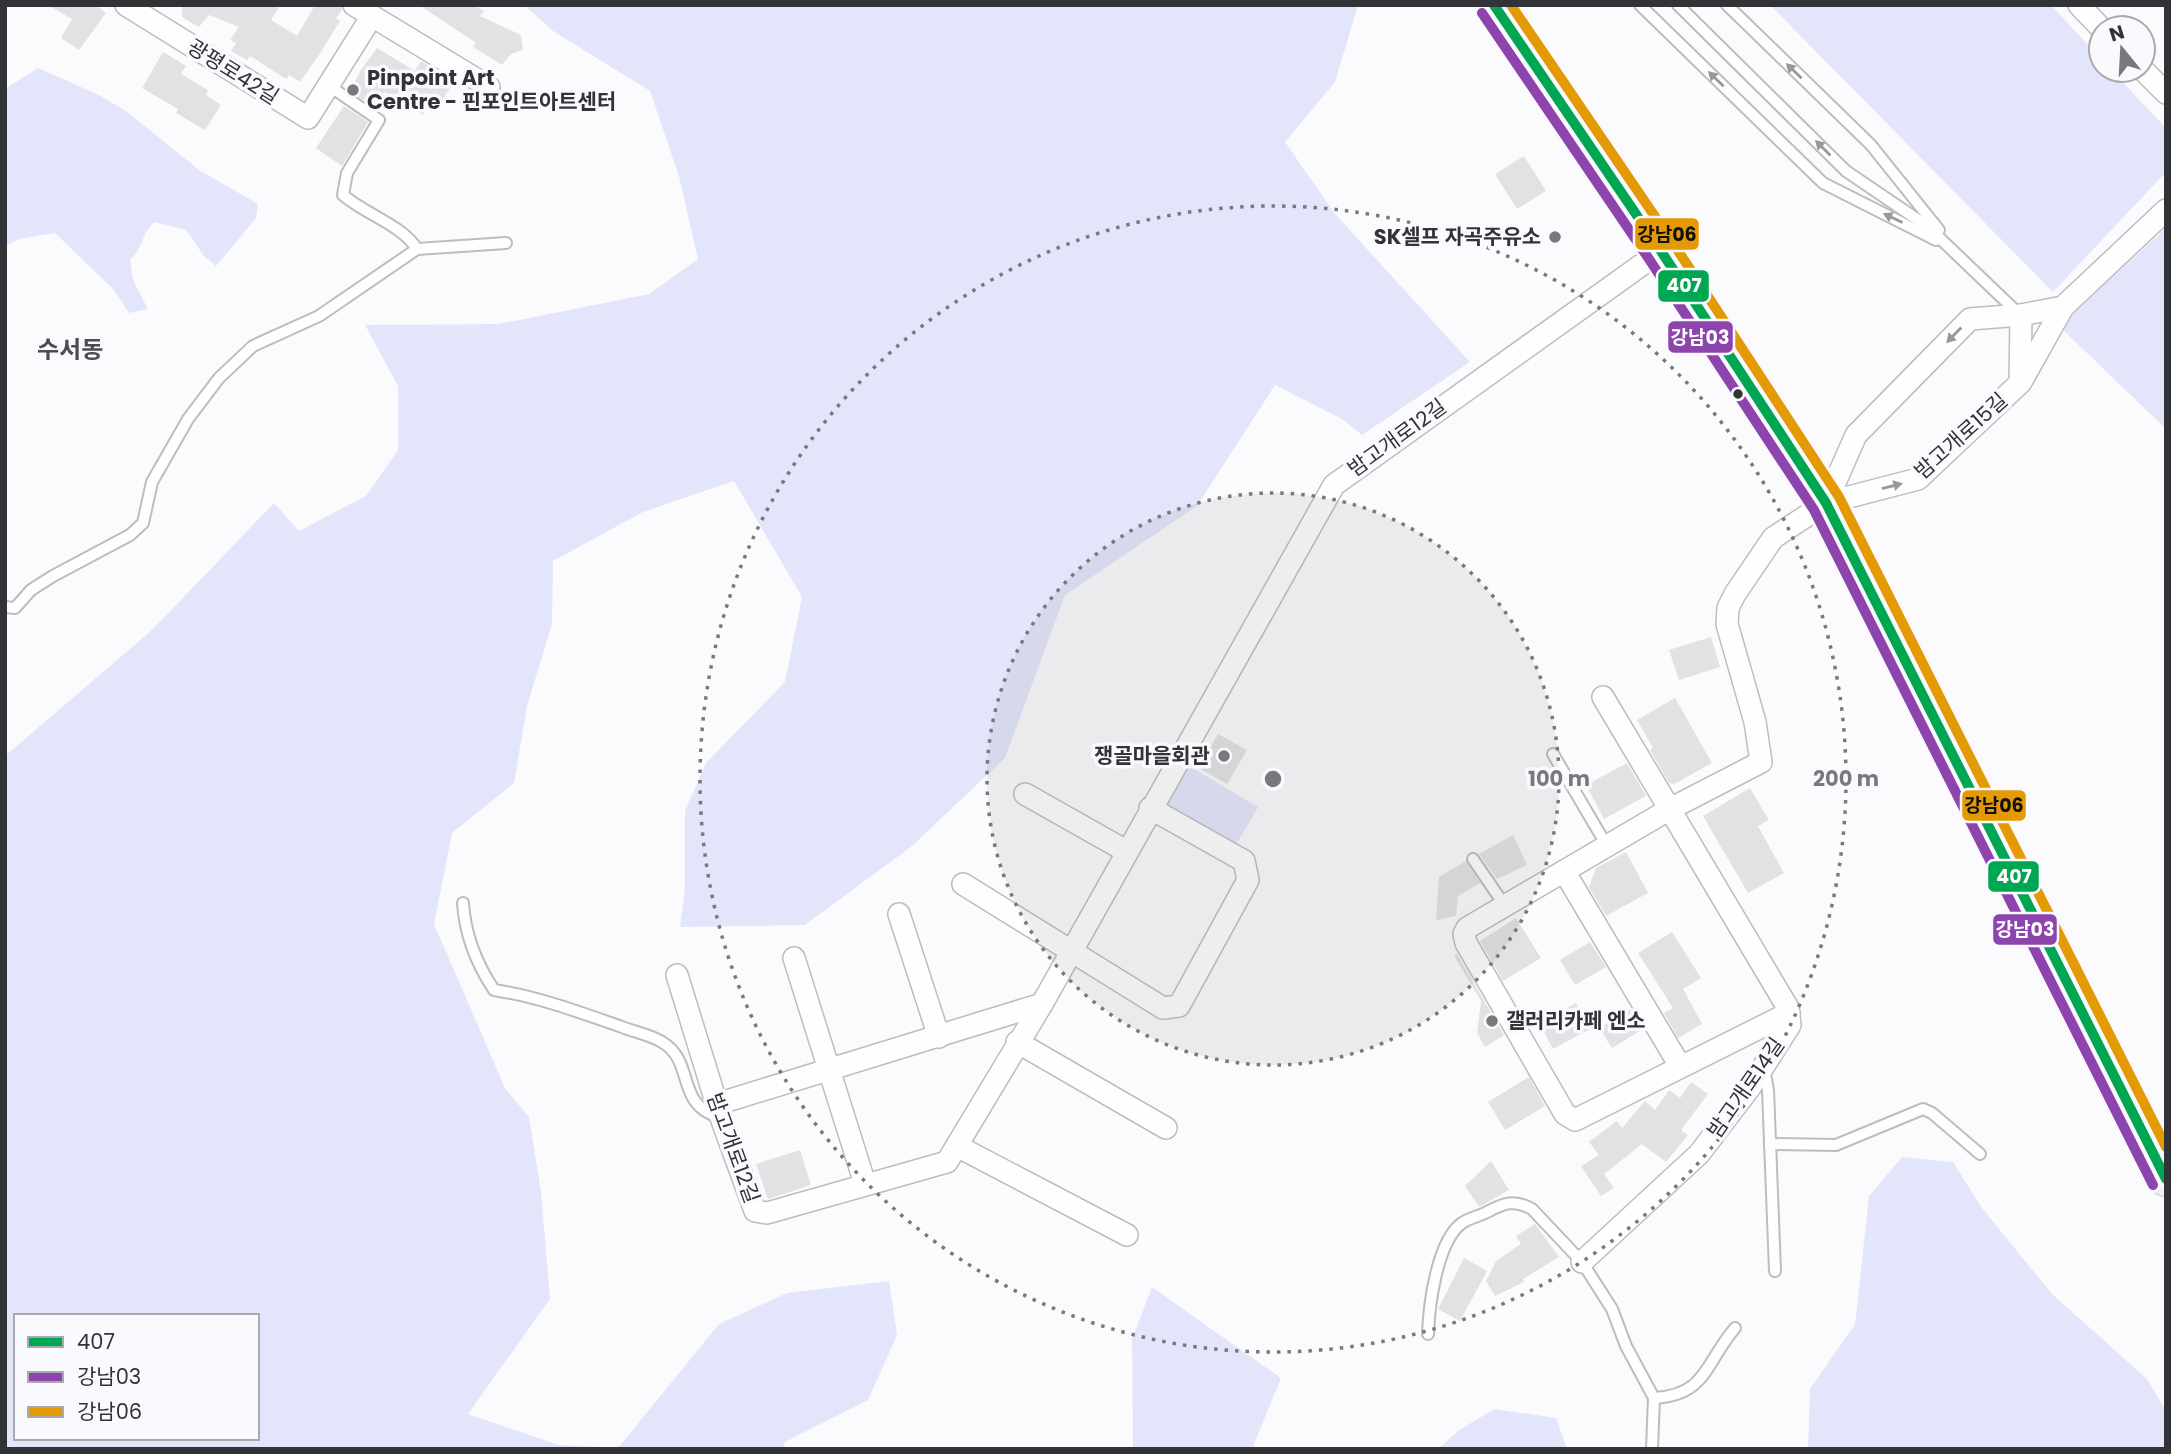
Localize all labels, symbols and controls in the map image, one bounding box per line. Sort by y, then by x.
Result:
north arrow [2087,14,2157,84]
text: N [2106,18,2128,48]
street label: 광평로42길 [182,32,284,111]
one-way arrow [1786,62,1803,79]
place label: Pinpoint Art Centre - 핀포인트아트센터 [367,63,616,116]
one-way arrow [1708,71,1725,87]
marker: Pinpoint Art Centre - 핀포인트아트센터 [345,82,361,98]
one-way arrow [1814,139,1831,156]
one-way arrow [1883,213,1903,224]
line badge: 강남06 [1634,217,1700,251]
text: 강남06 [1637,221,1697,248]
place label: SK셀프 자곡주유소 [1374,222,1541,251]
marker: SK셀프 자곡주유소 [1547,229,1563,245]
line badge: 407 [1657,269,1710,303]
text: 407 [1666,272,1702,299]
line badge: 강남03 [1667,320,1734,354]
text: 강남03 [1671,324,1729,351]
one-way arrow [1945,327,1962,344]
district label: 수서동 [37,333,103,366]
street label: 밤고개로15길 [1908,386,2014,485]
unlabelled marker [1731,387,1745,401]
street label: 밤고개로12길 [1342,392,1452,483]
one-way arrow [1882,480,1904,491]
place label: 쟁골마을회관 [1094,741,1210,770]
marker: 쟁골마을회관 [1216,748,1232,764]
text: 100 m [1528,764,1590,793]
text: 200 m [1813,764,1879,793]
centre of rings [1261,767,1285,791]
line badge: 강남06 [1961,789,2027,822]
text: 강남06 [1964,792,2024,819]
line badge: 407 [1987,860,2040,893]
text: 407 [1996,863,2032,890]
line badge: 강남03 [1992,913,2058,946]
text: 강남03 [1996,916,2054,943]
place label: 갤러리카페 엔소 [1506,1006,1646,1035]
marker: 갤러리카페 엔소 [1484,1013,1500,1029]
street label: 밤고개로14길 [1700,1032,1791,1144]
street label: 밤고개로12길 [700,1089,767,1207]
legend [14,1314,259,1440]
text: 407 [77,1327,115,1356]
text: 강남03 [77,1362,141,1391]
text: 강남06 [77,1397,142,1426]

